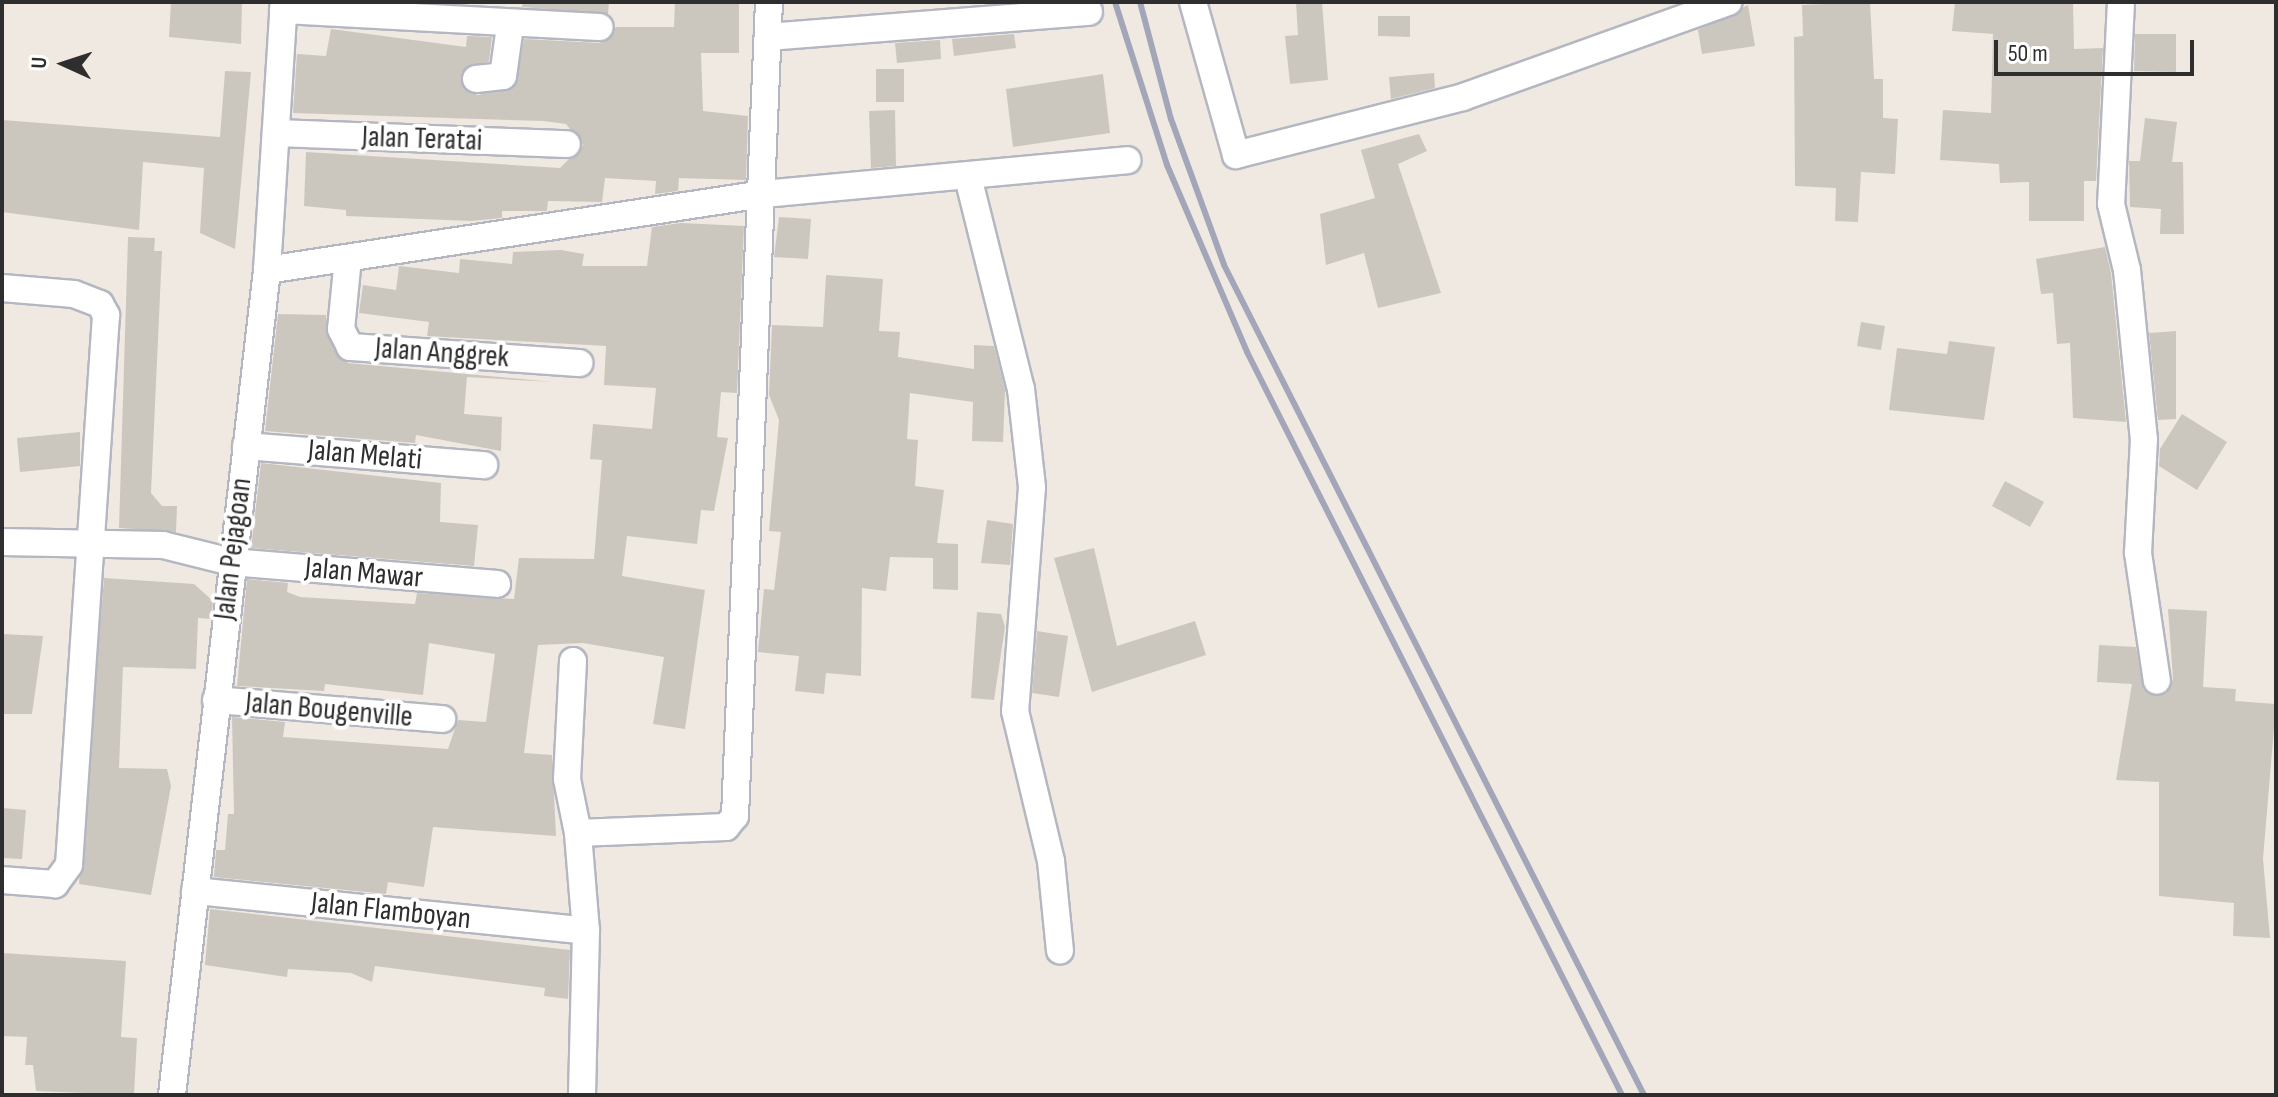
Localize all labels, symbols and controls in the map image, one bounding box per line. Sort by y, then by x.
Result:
north arrow [24,24,104,104]
scale bar [1998,24,2198,74]
text: 50 m [2008,39,2048,68]
text: U [26,56,53,69]
street label: Jalan Teratai [361,119,483,159]
street label: Jalan Anggrek [374,330,510,376]
street label: Jalan Melati [307,432,423,478]
street label: Jalan Pejagoan [206,476,260,622]
street label: Jalan Mawar [304,550,424,596]
street label: Jalan Bougenville [244,685,414,735]
street label: Jalan Flamboyan [309,885,473,937]

